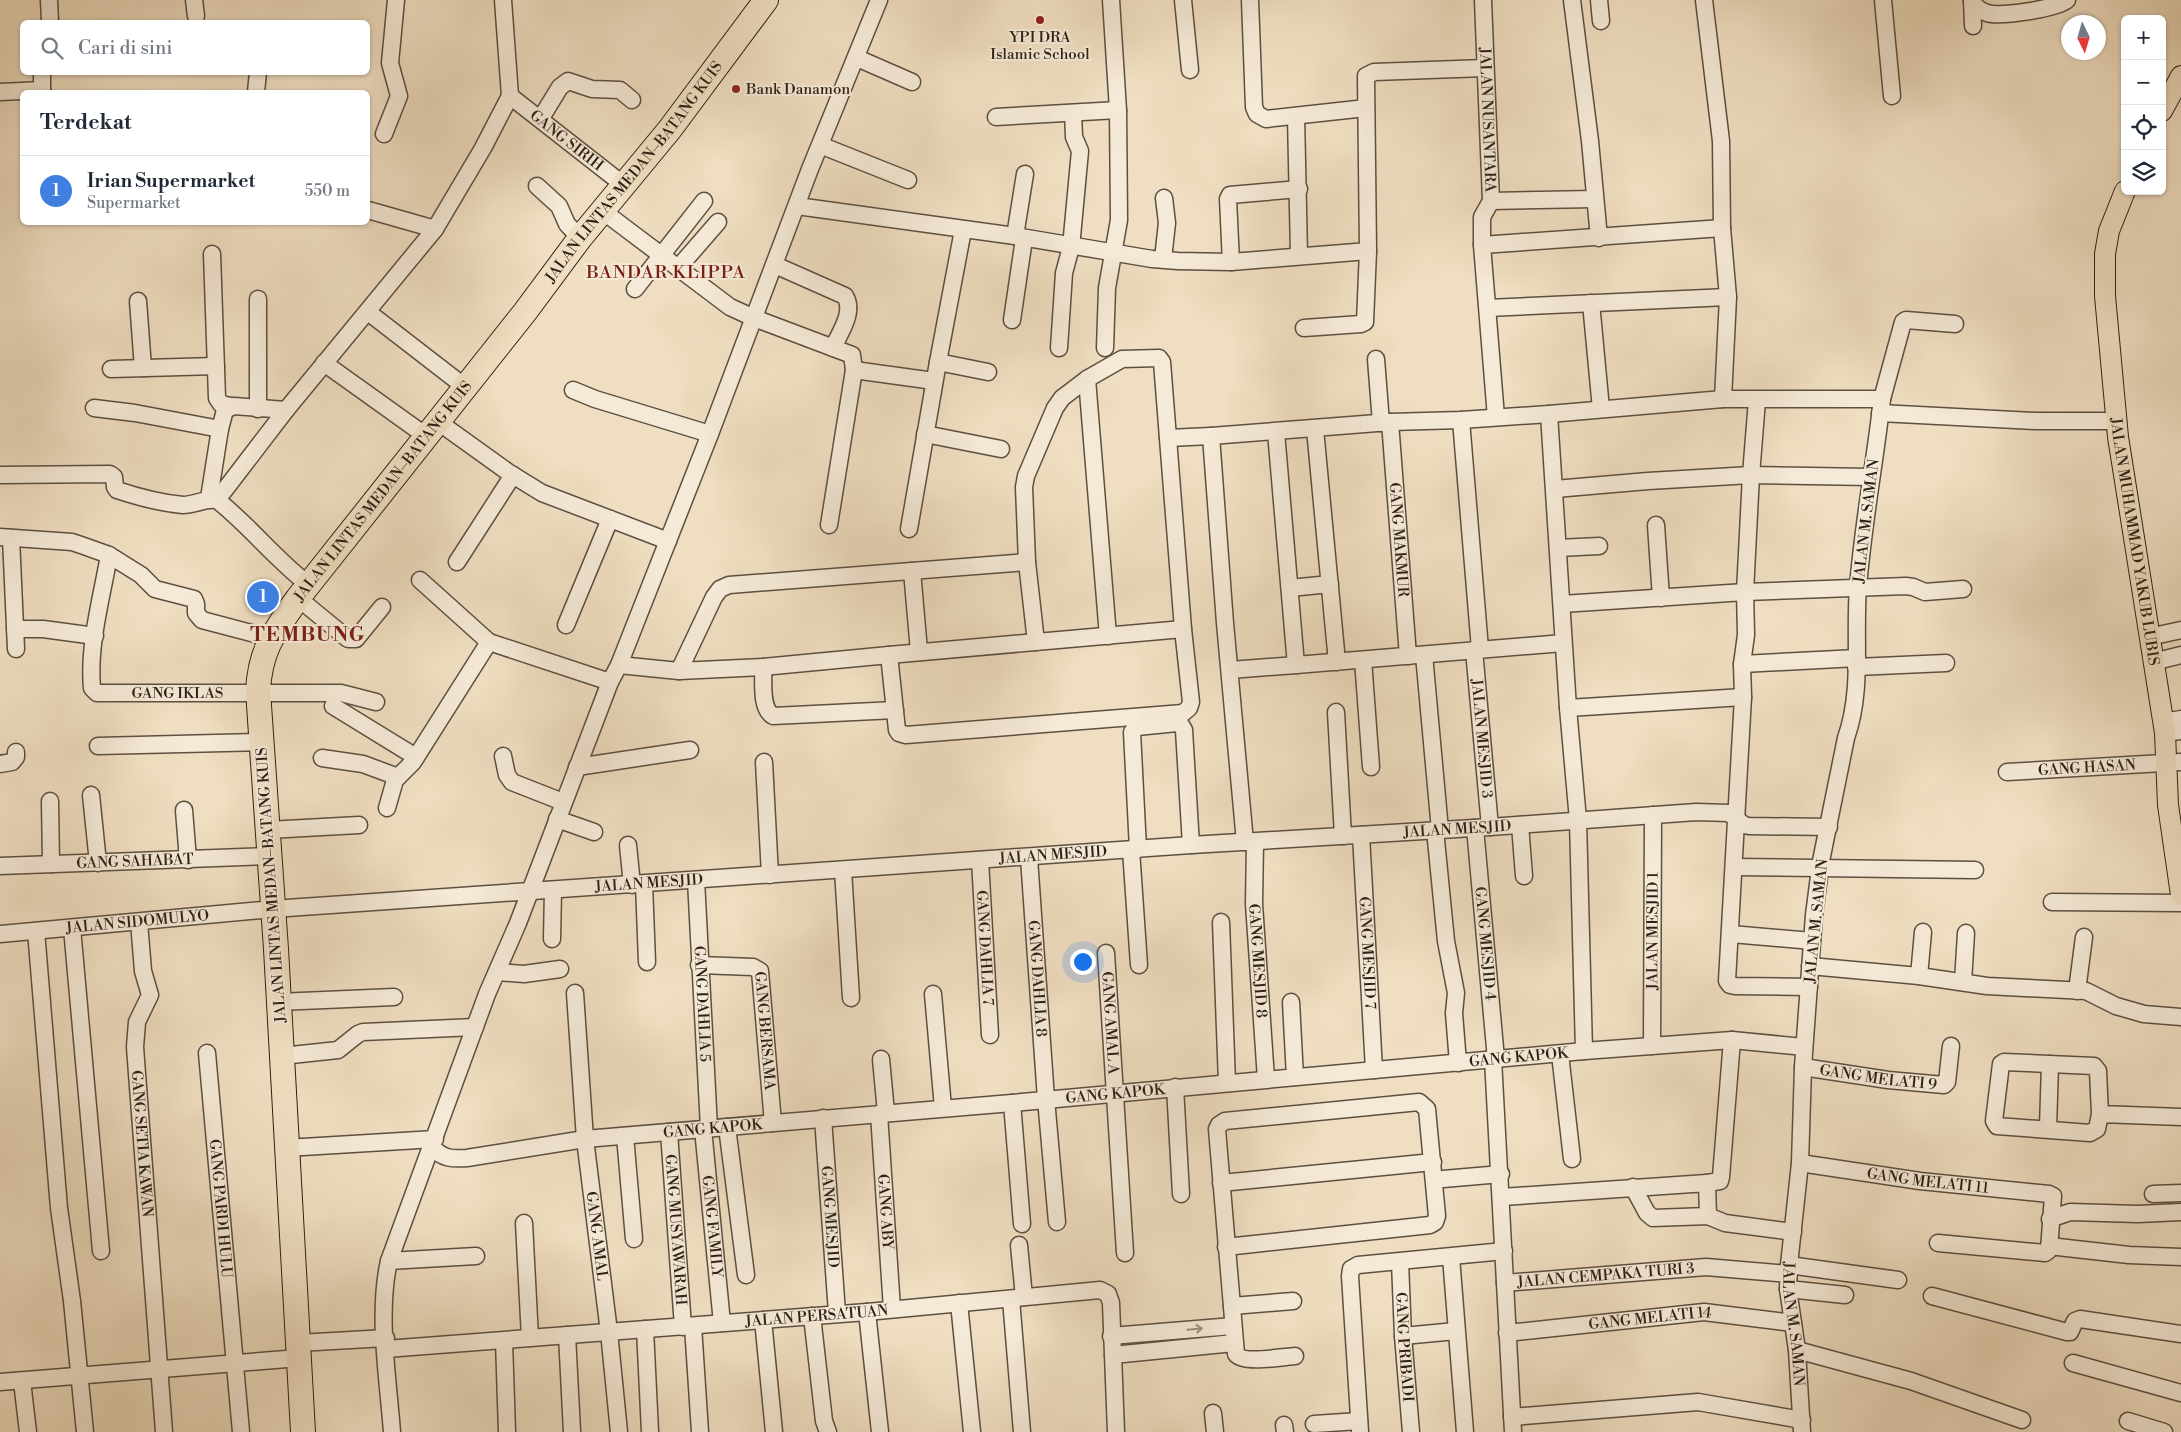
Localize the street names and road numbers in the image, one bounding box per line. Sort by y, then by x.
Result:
street label: JALAN NUSANTARA [1475,46,1500,193]
street label: JALAN LINTAS MEDAN–BATANG KUIS [541,58,727,287]
street label: GANG SIRIH [526,106,607,175]
street label: JALAN LINTAS MEDAN–BATANG KUIS [289,377,477,606]
street label: JALAN MUHAMMAD YAKUB LUBIS [2106,416,2163,667]
street label: JALAN M. SAMAN [1849,458,1884,585]
street label: GANG MAKMUR [1385,482,1412,598]
street label: JALAN MESJID 3 [1467,677,1496,799]
street label: GANG IKLAS [131,684,223,703]
street label: JALAN LINTAS MEDAN–BATANG KUIS [252,747,291,1024]
street label: GANG HASAN [2037,756,2136,780]
street label: JALAN MESJID [1402,816,1512,842]
street label: JALAN MESJID [997,842,1108,868]
street label: GANG SAHABAT [76,850,194,873]
street label: JALAN M. SAMAN [1800,858,1832,985]
street label: JALAN MESJID [593,870,704,897]
street label: JALAN MESJID 1 [1643,872,1663,991]
street label: GANG MESJID 4 [1470,886,1500,1001]
street label: GANG DAHLIA 7 [972,890,997,1007]
street label: GANG MESJID 7 [1354,896,1380,1010]
street label: GANG MESJID 8 [1244,903,1271,1019]
street label: JALAN SIDOMULYO [64,906,210,938]
street label: GANG DAHLIA 8 [1023,920,1051,1038]
street label: GANG DAHLIA 5 [689,945,715,1062]
street label: GANG BERSAMA [750,970,779,1092]
street label: GANG AMAL A [1097,971,1123,1076]
street label: GANG KAPOK [1468,1043,1570,1071]
street label: GANG MELATI 9 [1818,1061,1938,1094]
street label: GANG SETIA KAWAN [127,1069,157,1218]
street label: GANG KAPOK [1065,1080,1167,1108]
street label: GANG KAPOK [662,1115,764,1142]
street label: GANG PARDI HULU [205,1138,236,1279]
street label: GANG MUSYAWARAH [661,1153,690,1306]
street label: GANG MELATI 11 [1865,1164,1990,1198]
street label: GANG MESJID [816,1165,843,1269]
street label: GANG ABY [873,1173,897,1251]
street label: GANG FAMILY [698,1175,727,1280]
street label: GANG AMAL [582,1190,612,1282]
street label: JALAN CEMPAKA TURI 3 [1515,1259,1695,1292]
street label: JALAN M. SAMAN [1778,1261,1808,1387]
street label: GANG PRIBADI [1391,1292,1417,1403]
street label: JALAN PERSATUAN [744,1301,889,1331]
street label: GANG MELATI 14 [1588,1303,1713,1334]

